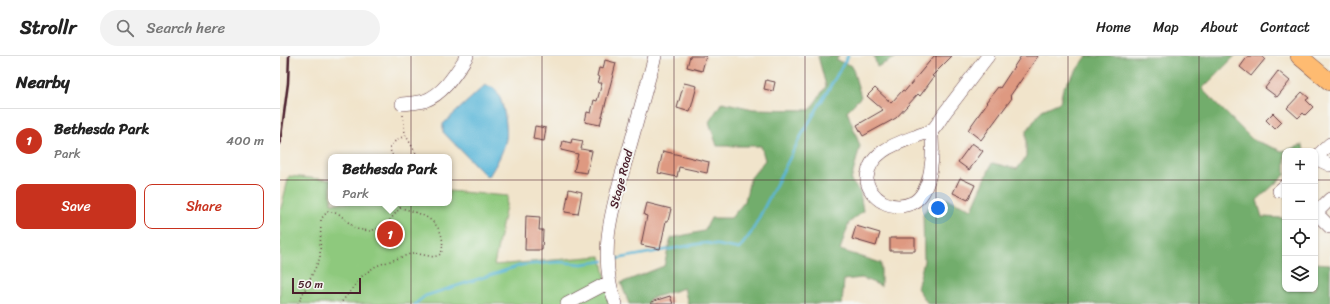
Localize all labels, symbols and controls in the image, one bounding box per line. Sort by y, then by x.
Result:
search box [100,10,380,46]
text: Strollr [20,11,76,44]
text: Search here [146,15,225,41]
text: Home [1096,15,1131,40]
text: Map [1153,15,1179,40]
text: About [1201,15,1238,40]
text: Contact [1260,15,1310,40]
icon: search [114,17,136,39]
text: Nearby [16,67,70,97]
text: Bethesda Park [54,116,150,142]
text: 1 [26,129,32,152]
text: 400 m [226,129,264,152]
text: Park [54,142,81,165]
street label: Stage Road [603,147,640,211]
map controls [1282,148,1318,292]
button: + [1282,148,1318,184]
popup [328,154,452,206]
text: Bethesda Park [342,156,438,182]
text: Park [342,182,369,205]
button: Save [16,184,136,229]
button: Share [144,184,264,229]
button: − [1282,184,1318,220]
your location [928,198,948,218]
pin: 1 [377,219,403,249]
button: locate [1282,220,1318,256]
button: layers [1282,256,1318,292]
text: 50 m [298,275,323,294]
scale bar [292,276,361,295]

